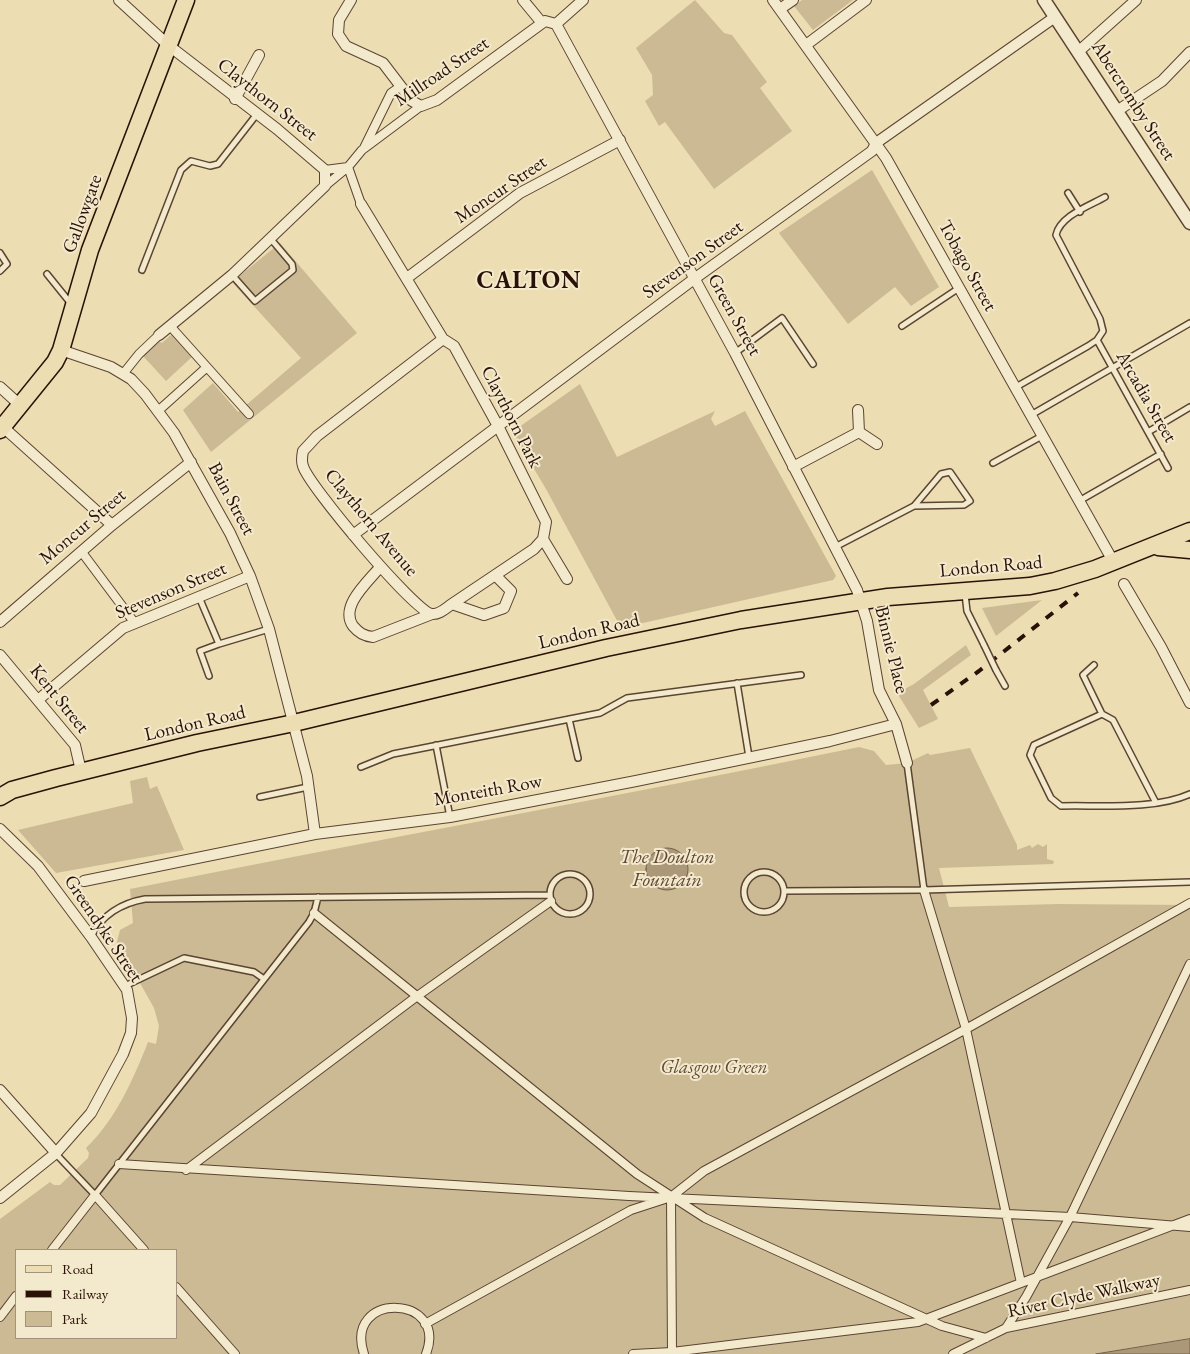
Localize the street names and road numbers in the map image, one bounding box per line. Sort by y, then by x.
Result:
street label: Millroad Street [390,32,494,112]
street label: Abercromby Street [1086,37,1180,165]
street label: Claythorn Street [212,54,322,146]
street label: Moncur Street [451,151,551,229]
street label: Gallowgate [58,172,108,256]
street label: Stevenson Street [638,216,748,304]
street label: Tobago Street [933,217,1001,315]
street label: Green Street [702,270,766,360]
street label: Arcadia Street [1111,347,1181,447]
street label: Claythorn Park [476,362,546,472]
street label: Bain Street [202,459,260,539]
street label: Claythorn Avenue [319,464,423,582]
street label: Moncur Street [35,484,131,570]
street label: London Road [939,551,1043,583]
street label: Stevenson Street [112,557,230,625]
street label: Binnie Place [869,604,913,696]
street label: London Road [536,609,642,655]
street label: Kent Street [24,660,94,738]
street label: London Road [142,701,248,747]
street label: Monteith Row [432,770,544,812]
street label: Greendyke Street [59,871,147,987]
street label: River Clyde Walkway [1006,1269,1162,1323]

